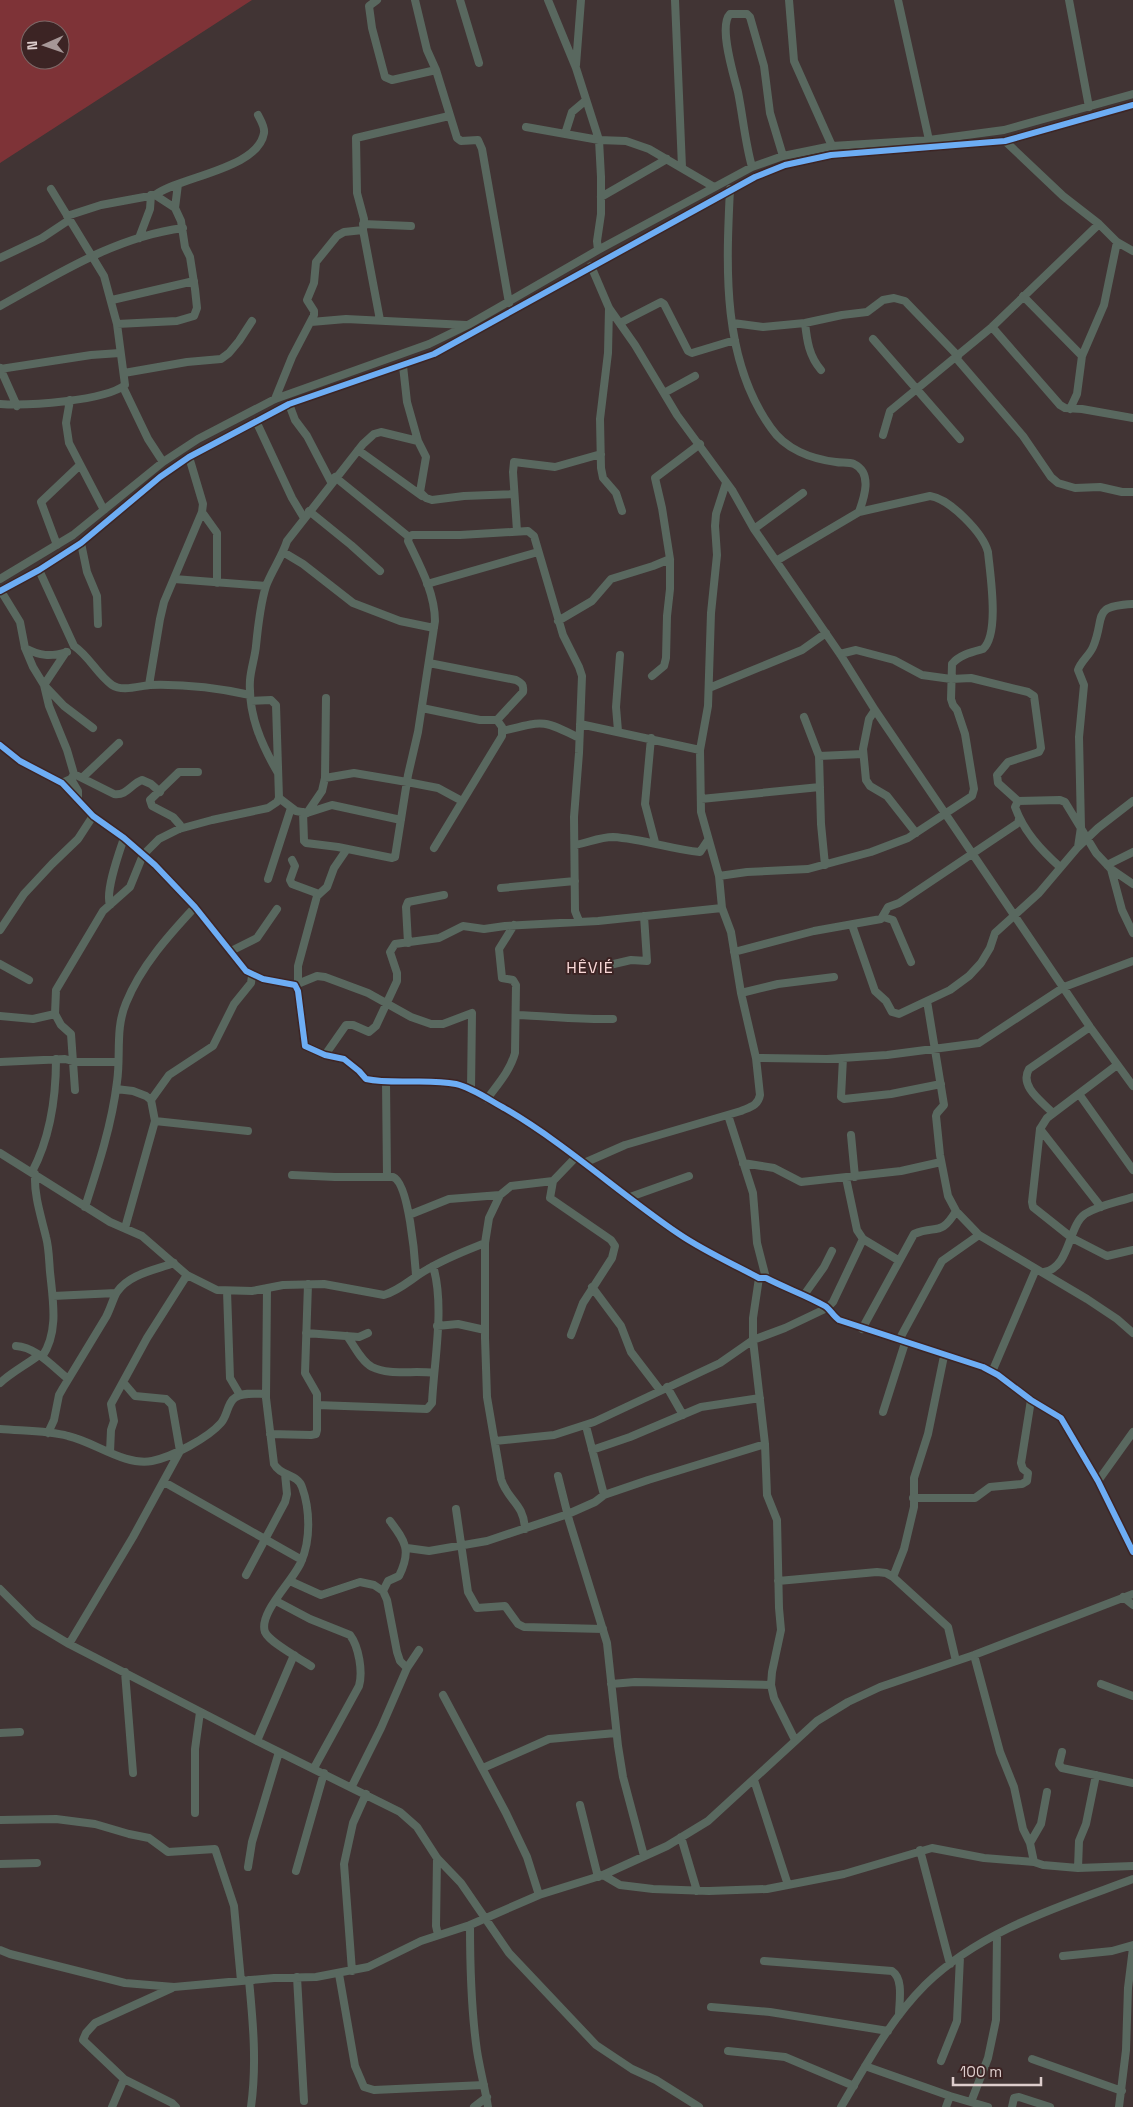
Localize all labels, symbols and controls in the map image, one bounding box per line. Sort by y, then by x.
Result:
north arrow [20,20,70,70]
text: N [23,40,41,50]
district label: HÊVIÉ [566,957,614,978]
scale bar [953,2054,1040,2086]
text: 100 m [960,2062,1002,2081]

